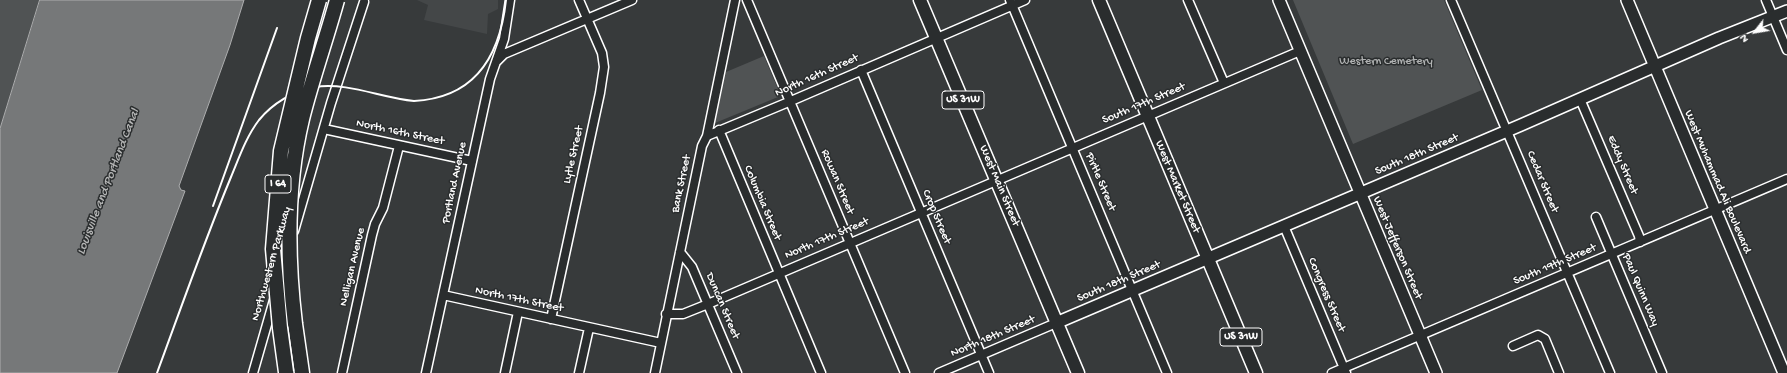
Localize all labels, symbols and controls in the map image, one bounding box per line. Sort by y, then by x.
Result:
north arrow [1735,12,1775,52]
text: N [1738,32,1752,44]
street label: North 16th Street [773,51,861,101]
park label: Western Cemetery [1339,55,1433,69]
street label: South 17th Street [1100,80,1188,128]
road number: US 31W [942,91,984,109]
water label: Louisville and Portland Canal [74,107,144,257]
street label: West Muhammad Ali Boulevard [1680,108,1754,256]
street label: North 16th Street [355,117,445,149]
street label: Lytle Street [560,125,588,185]
street label: South 18th Street [1373,131,1461,179]
street label: Eddy Street [1603,134,1641,196]
street label: West Market Street [1151,139,1203,235]
street label: Portland Avenue [439,141,471,225]
street label: West Main Street [975,143,1023,229]
street label: Rowan Street [817,147,857,217]
street label: Cedar Street [1523,149,1561,215]
street label: Pirtle Street [1081,151,1119,213]
street label: Bank Street [669,154,695,214]
street label: Columbia Street [740,163,784,243]
road number: I 64 [265,175,291,193]
street label: Crop Street [918,188,954,246]
street label: West Jefferson Street [1369,195,1425,301]
street label: Northwestern Parkway [249,205,295,323]
street label: North 17th Street [783,215,871,263]
street label: Nelligan Avenue [337,226,369,308]
street label: South 19th Street [1511,241,1599,289]
street label: Paul Quinn Way [1618,251,1662,329]
street label: Congress Street [1304,256,1348,334]
street label: South 18th Street [1075,258,1163,306]
street label: Duncan Street [702,271,742,341]
street label: North 17th Street [474,284,564,316]
street label: North 18th Street [949,313,1037,361]
road number: US 31W [1220,328,1262,346]

